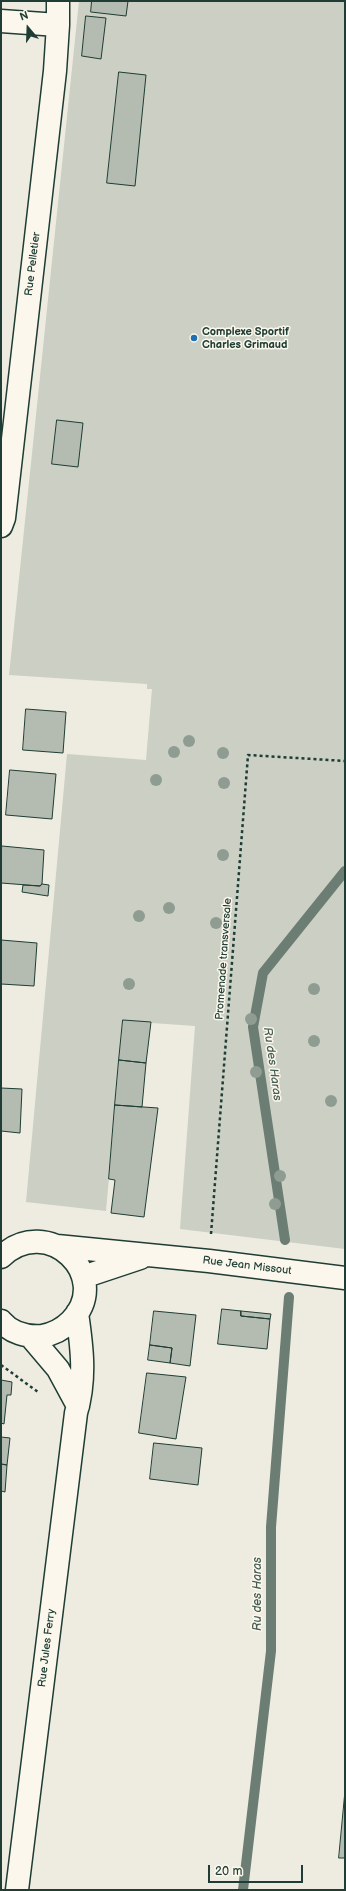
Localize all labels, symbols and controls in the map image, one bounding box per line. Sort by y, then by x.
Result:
north arrow [8,8,48,48]
text: N [18,9,30,24]
street label: Rue Pelletier [23,231,43,297]
place label: Complexe Sportif Charles Grimaud [202,325,289,351]
marker: Complexe Sportif Charles Grimaud [189,333,199,343]
street label: Promenade transversale [213,898,235,1020]
water label: Ru des Haras [260,1026,284,1102]
street label: Rue Jean Missout [202,1254,292,1278]
water label: Ru des Haras [251,1557,265,1631]
street label: Rue Jules Ferry [36,1608,58,1688]
scale bar [210,1857,305,1883]
text: 20 m [215,1864,242,1879]

